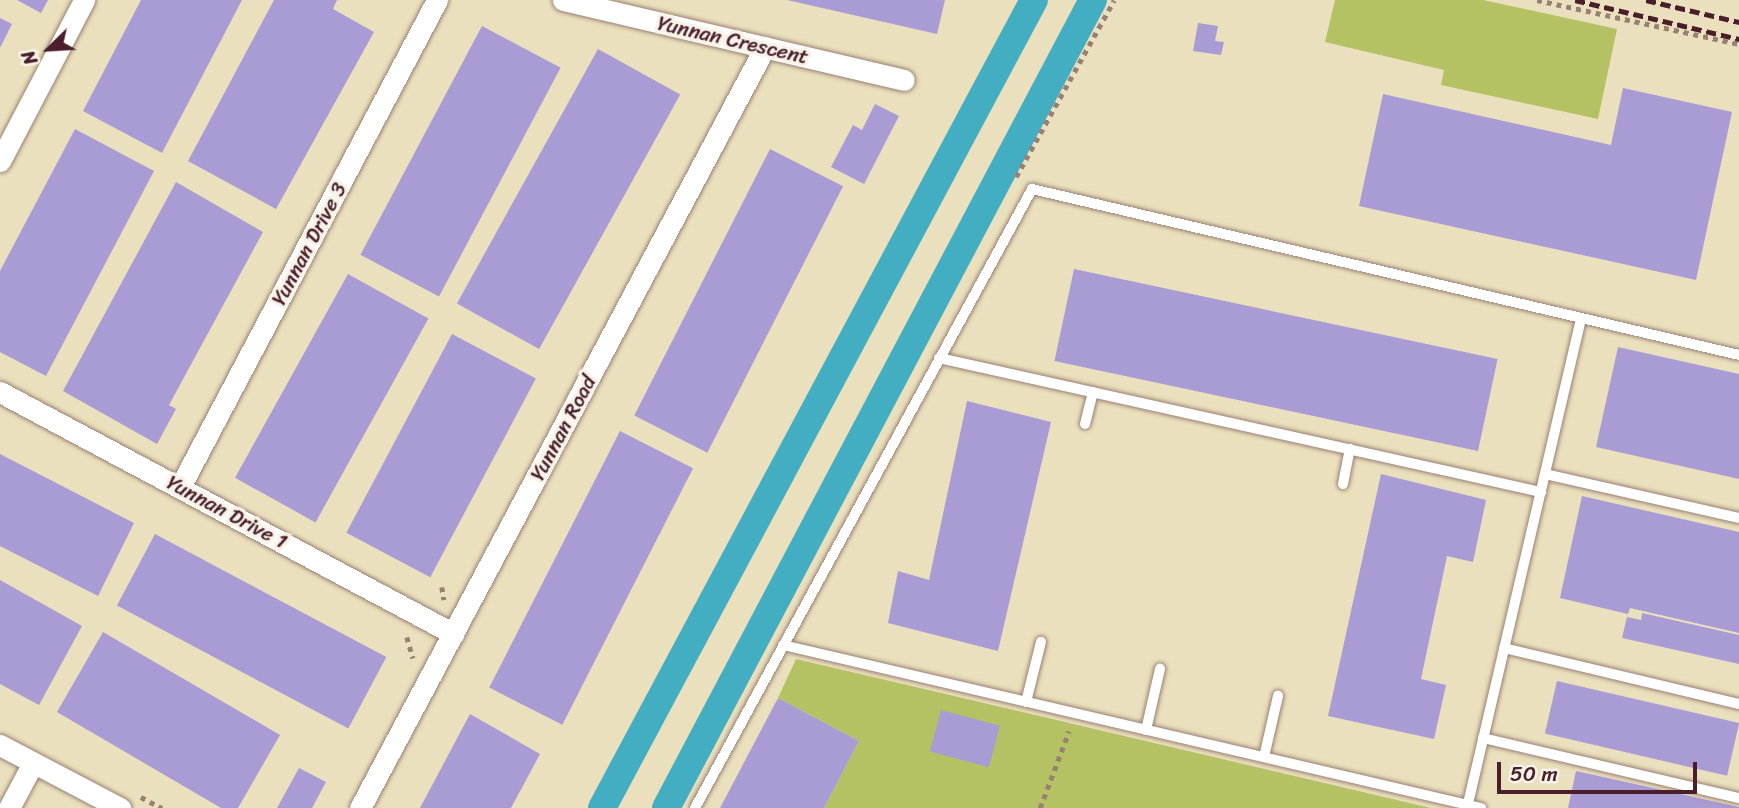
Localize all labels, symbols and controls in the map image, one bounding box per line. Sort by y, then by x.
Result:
street label: Yunnan Crescent [655,10,811,70]
north arrow [14,14,84,84]
text: N [12,45,47,70]
street label: Yunnan Drive 3 [266,178,352,310]
street label: Yunnan Road [525,371,601,485]
street label: Yunnan Drive 1 [163,470,291,554]
scale bar [1501,748,1700,792]
text: 50 m [1510,755,1558,793]

